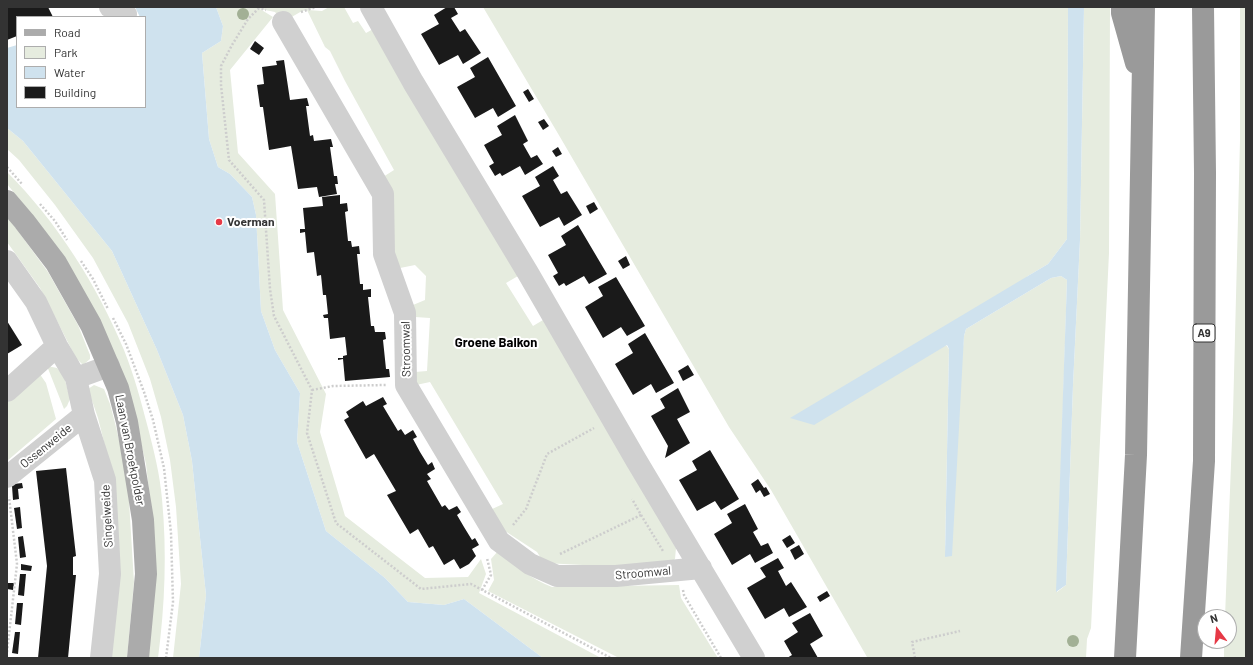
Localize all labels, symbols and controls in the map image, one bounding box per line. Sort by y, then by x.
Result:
legend [16,16,146,108]
text: Road [54,25,81,39]
text: Park [54,45,78,59]
text: Water [54,65,85,79]
text: Building [54,85,96,99]
place label: Voerman [227,215,274,229]
marker: Voerman [214,217,224,227]
street label: Stroomwal [398,321,414,377]
road number: A9 [1193,324,1215,342]
district label: Groene Balkon [455,335,537,351]
street label: Laan van Broekpolder [112,393,148,507]
street label: Ossenweide [17,421,75,471]
street label: Singelweide [98,484,116,548]
street label: Stroomwal [614,563,672,583]
north arrow [1197,609,1237,649]
text: N [1209,611,1219,625]

